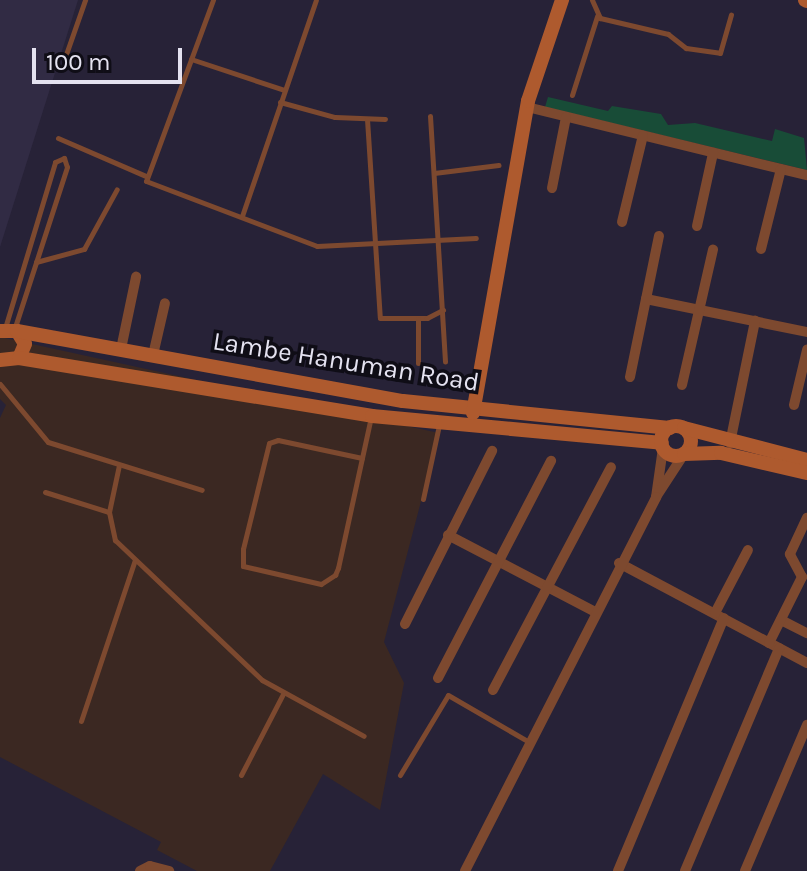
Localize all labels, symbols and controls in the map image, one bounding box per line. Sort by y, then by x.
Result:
scale bar [36,32,186,82]
text: 100 m [46,48,111,76]
street label: Lambe Hanuman Road [211,326,481,398]

